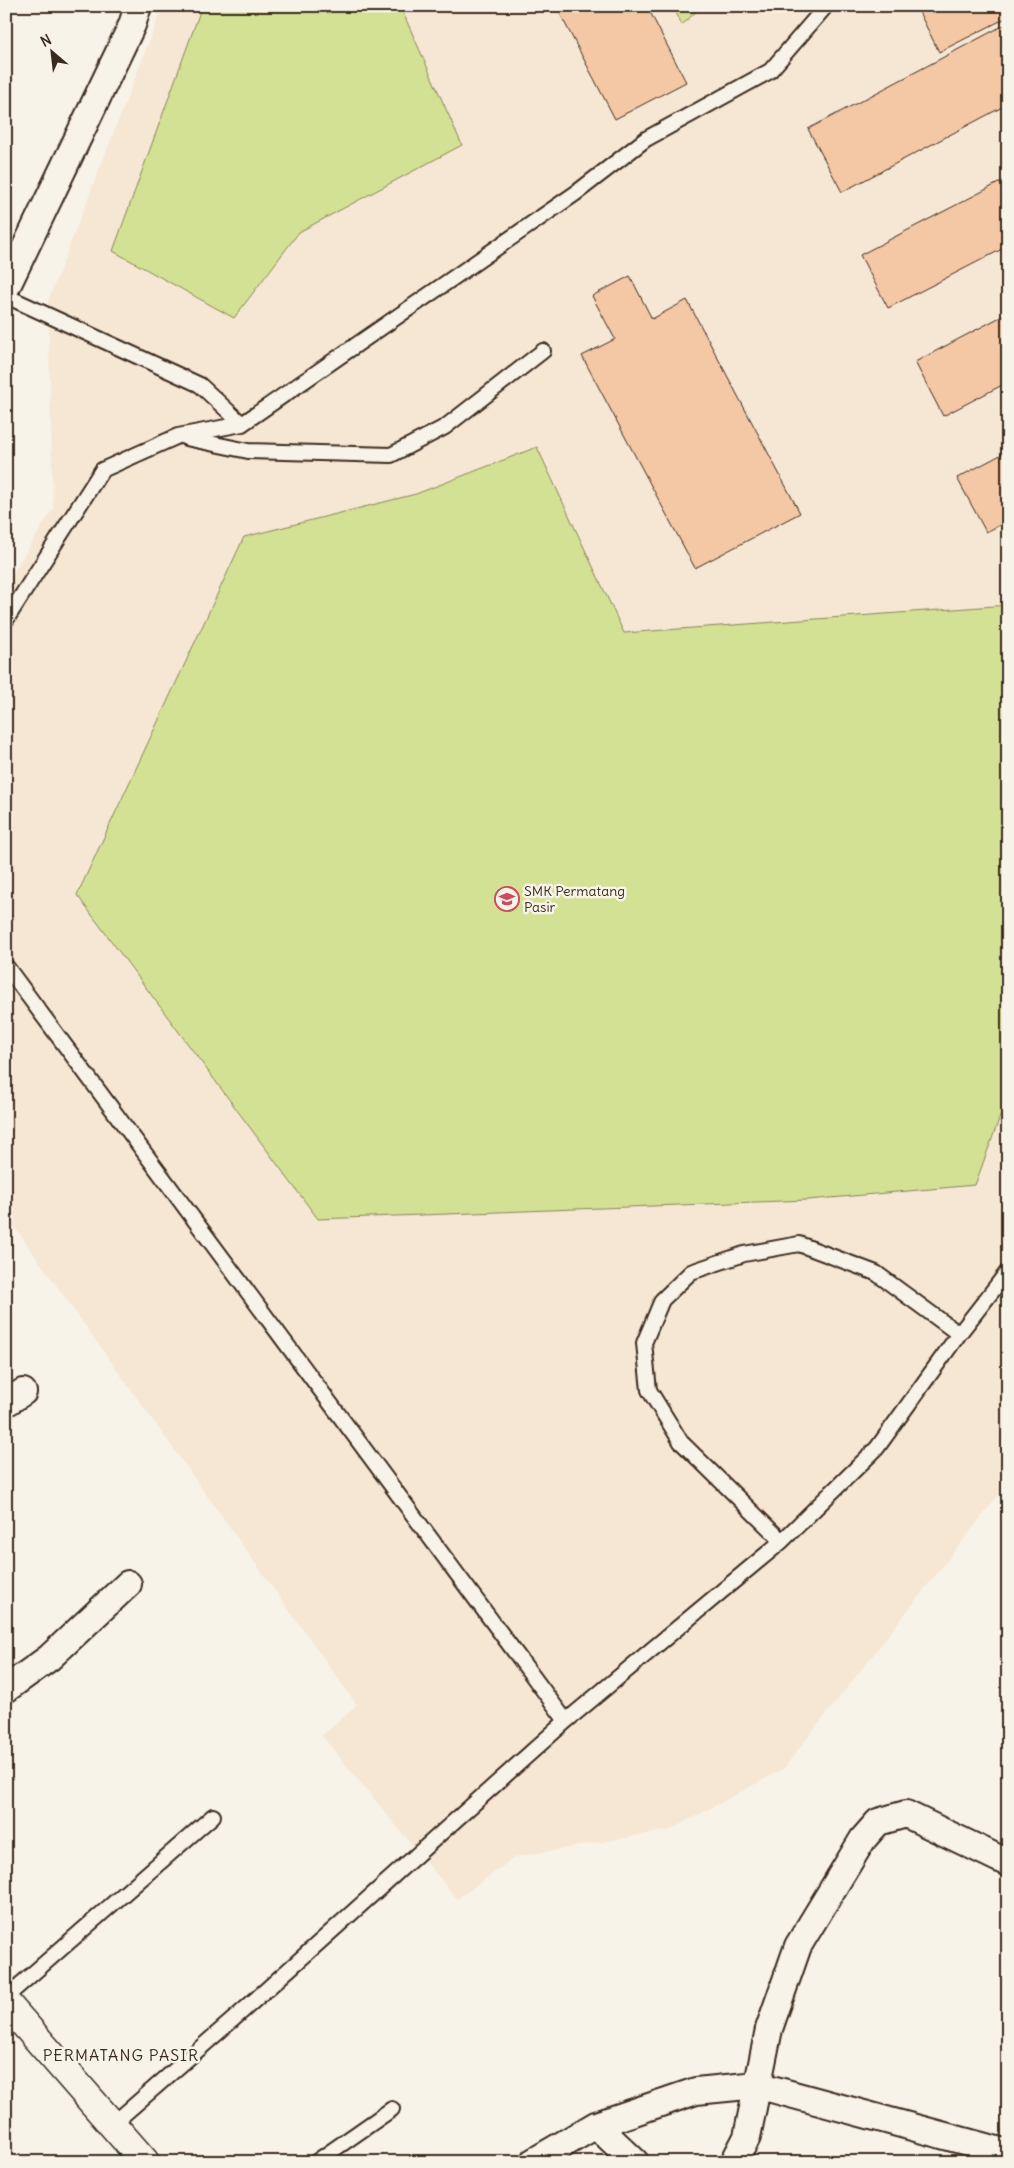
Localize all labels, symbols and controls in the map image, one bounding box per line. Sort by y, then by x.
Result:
north arrow [28,28,78,78]
text: N [37,30,54,51]
place label: SMK Permatang Pasir [524,882,625,916]
school or university icon: SMK Permatang Pasir [494,886,520,912]
district label: PERMATANG PASIR [43,2045,199,2065]

